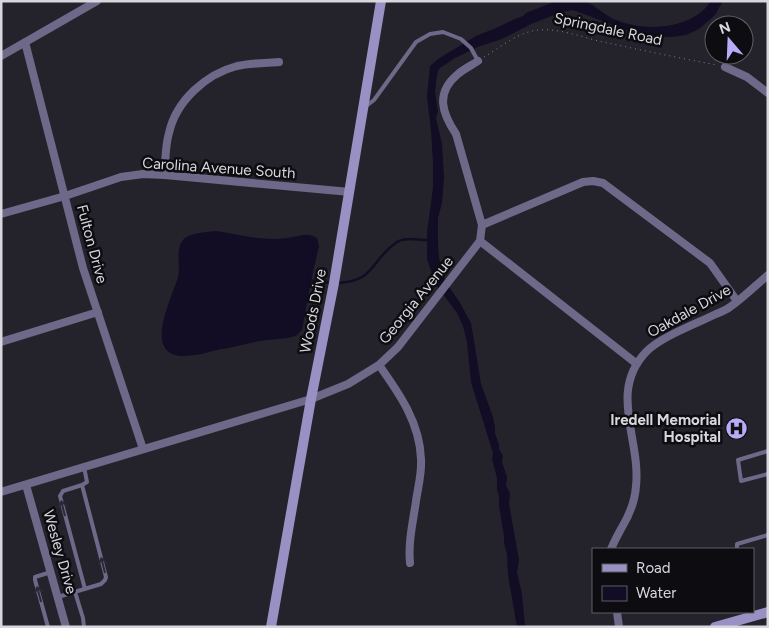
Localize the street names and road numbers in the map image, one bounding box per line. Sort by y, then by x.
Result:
street label: Springdale Road [552,9,664,49]
street label: Carolina Avenue South [142,154,296,182]
street label: Fulton Drive [73,203,111,285]
street label: Georgia Avenue [375,252,457,348]
street label: Woods Drive [296,267,330,355]
street label: Oakdale Drive [644,281,734,341]
street label: Wesley Drive [39,508,81,596]

